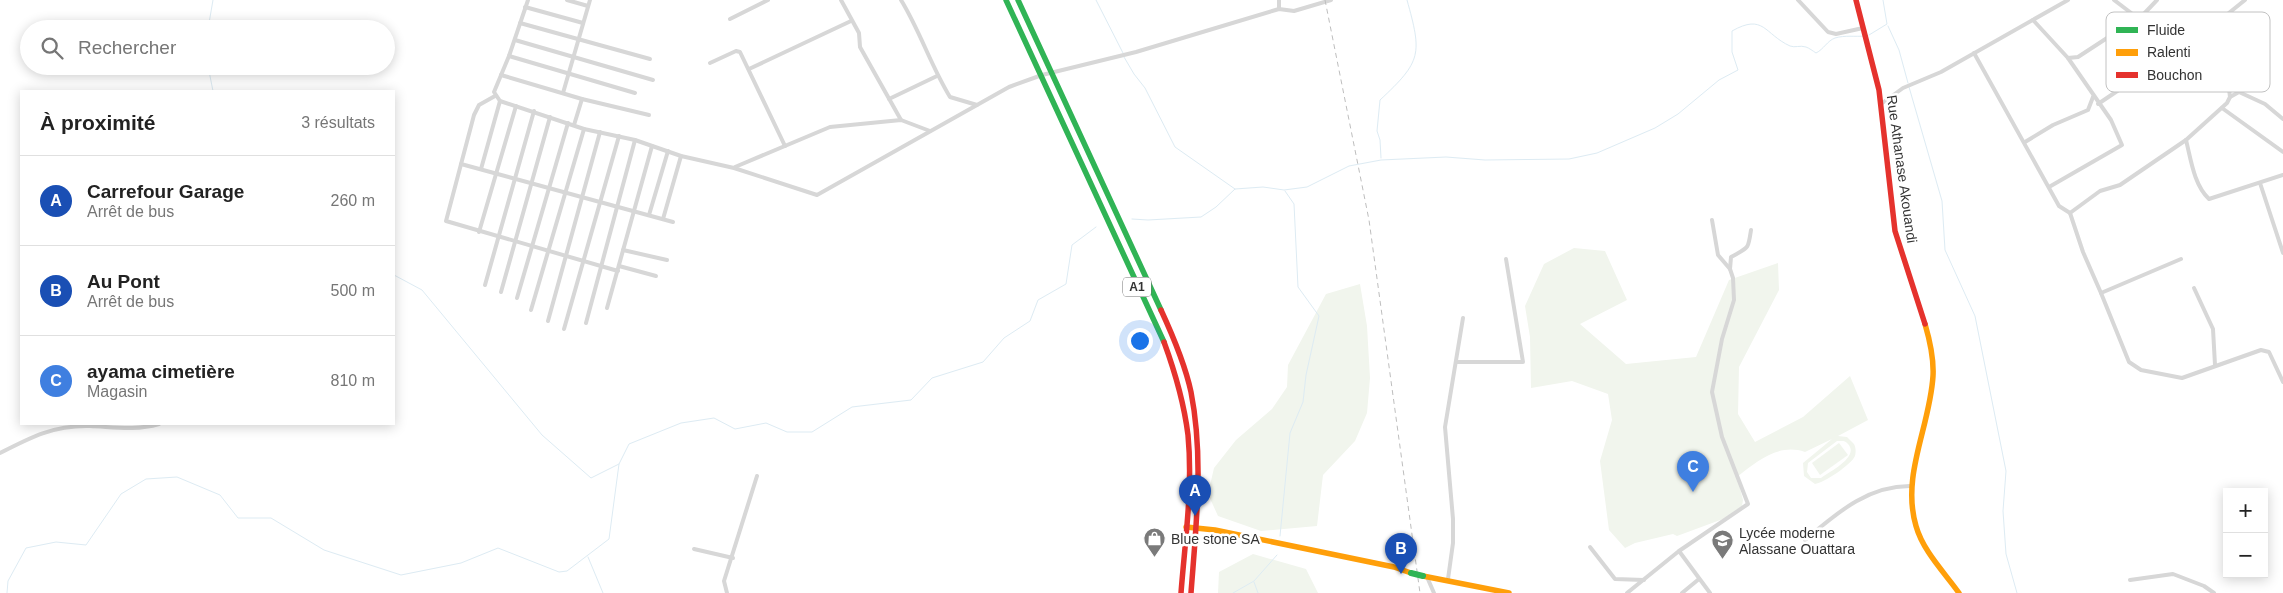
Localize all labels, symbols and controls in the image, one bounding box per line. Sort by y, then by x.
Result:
legend [2106,12,2270,92]
search box [20,20,395,75]
text: Fluide [2147,22,2185,38]
icon: search [38,34,66,62]
text: Rechercher [78,37,176,58]
text: Ralenti [2147,44,2191,60]
text: Bouchon [2147,67,2202,83]
street label: Rue Athanase Akouandi [1884,94,1920,244]
text: À proximité [40,111,156,134]
text: 3 résultats [301,114,375,131]
text: Carrefour Garage [87,181,244,202]
text: A [50,192,62,209]
text: 260 m [331,192,375,209]
text: Arrêt de bus [87,203,174,220]
text: Au Pont [87,271,160,292]
road number: A1 [1123,278,1151,296]
text: B [50,282,62,299]
text: 500 m [331,282,375,299]
text: Arrêt de bus [87,293,174,310]
your location [1127,328,1153,354]
text: ayama cimetière [87,361,235,382]
text: C [50,372,62,389]
text: 810 m [331,372,375,389]
text: Magasin [87,383,147,400]
pin: C [1677,451,1709,492]
pin: A [1179,475,1211,516]
map controls [2223,488,2268,578]
button: + [2223,488,2268,533]
place label: Lycée moderne Alassane Ouattara [1739,525,1855,557]
shop icon: Blue stone SA [1143,527,1167,558]
school or university icon: Lycée moderne Alassane Ouattara [1711,529,1735,560]
place label: Blue stone SA [1171,531,1260,547]
pin: B [1385,533,1417,574]
button: − [2223,533,2268,578]

